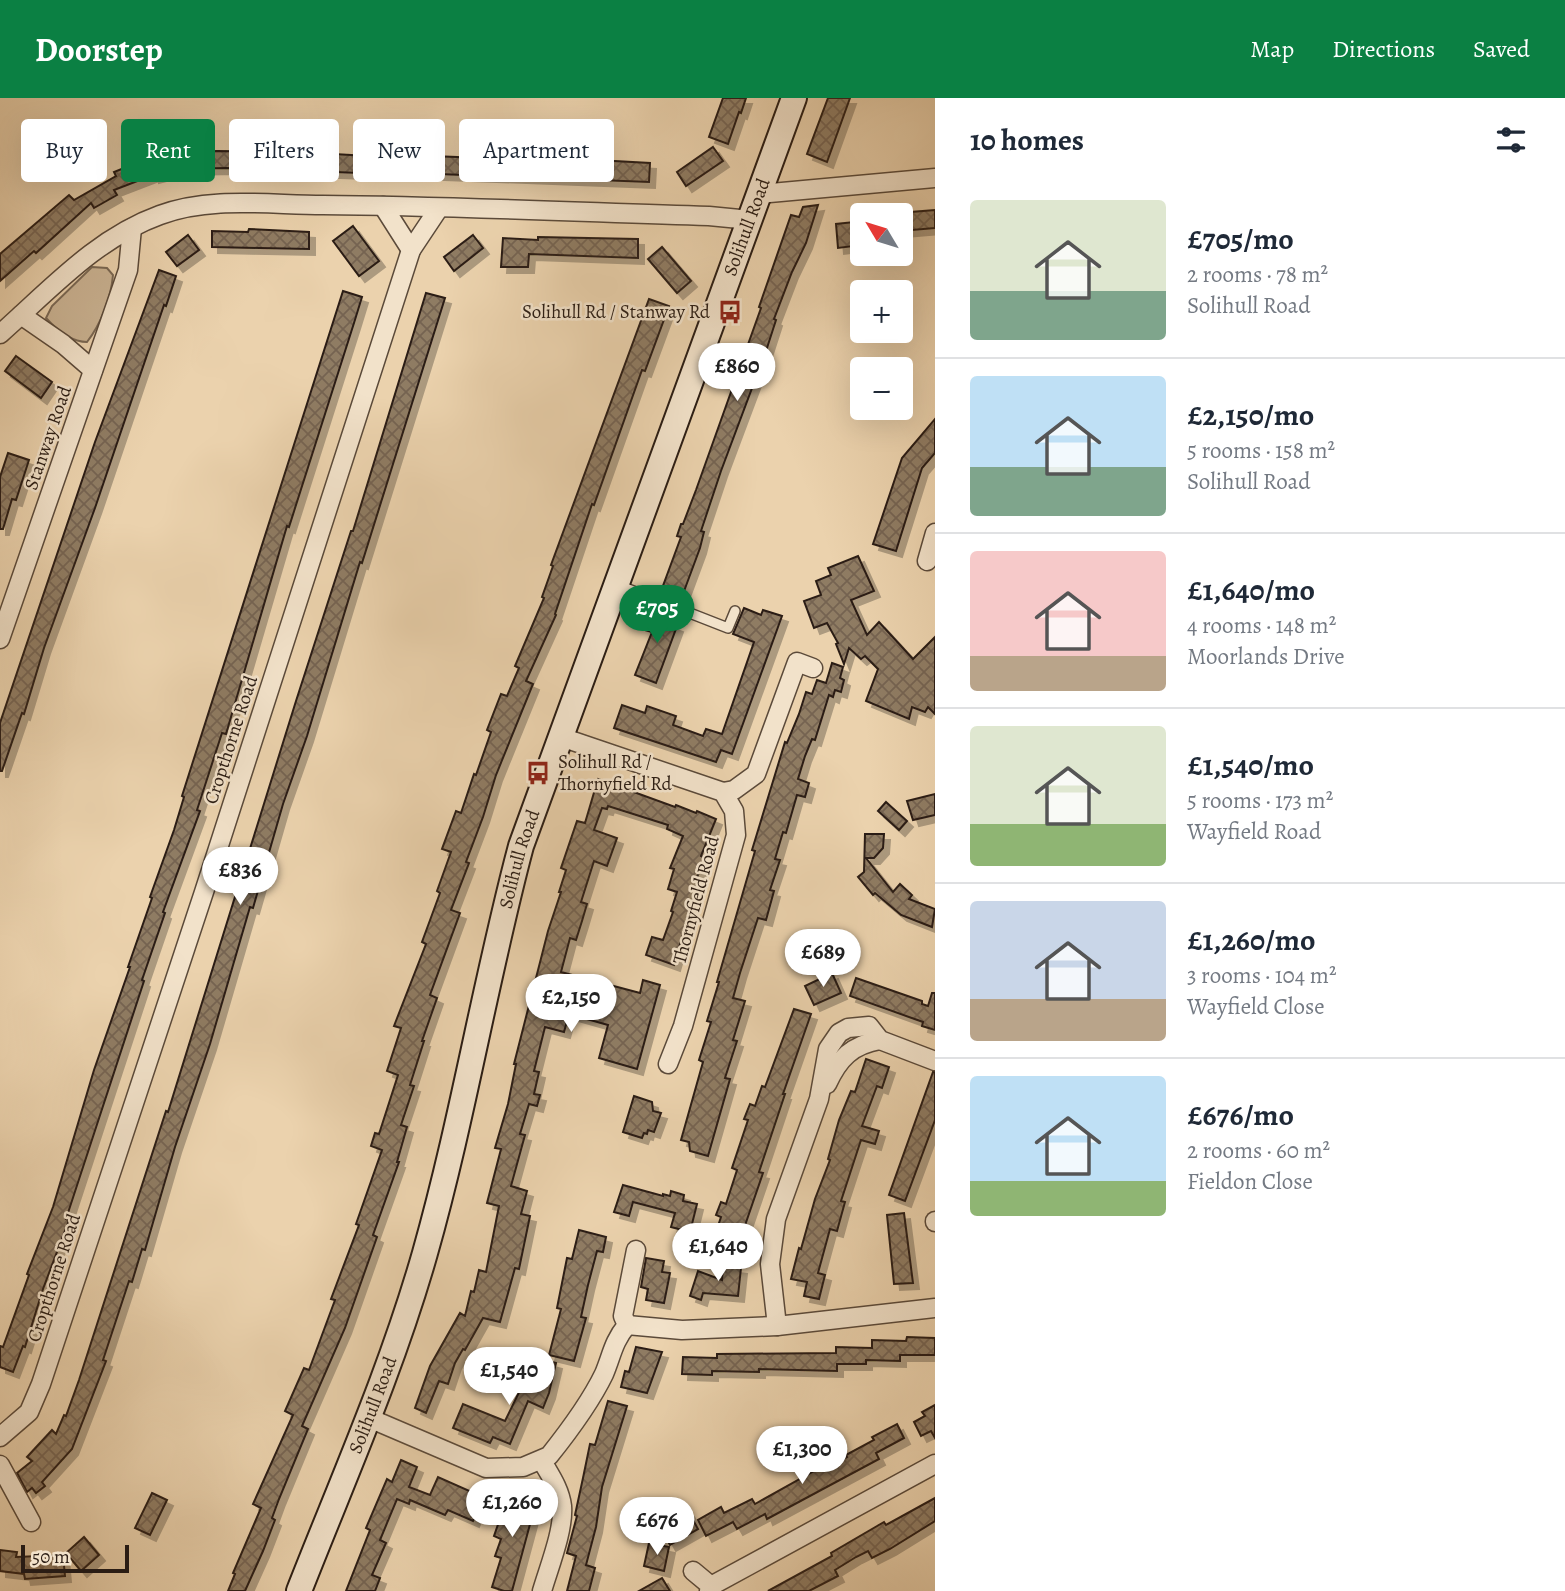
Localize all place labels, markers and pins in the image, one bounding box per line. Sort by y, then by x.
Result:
bus stop icon: Solihull Rd / Stanway Rd [716,298,744,326]
place label: Solihull Rd / Stanway Rd [522,299,711,325]
pin: £860 [696,344,778,403]
pin: £705 [616,586,698,645]
place label: Solihull Rd / Thornyfield Rd [558,749,672,797]
bus stop icon: Solihull Rd / Thornyfield Rd [524,759,552,787]
pin: £836 [199,848,281,907]
pin: £689 [782,930,864,989]
pin: £2,150 [514,974,628,1034]
pin: £1,640 [661,1224,775,1283]
pin: £1,540 [452,1348,566,1407]
pin: £1,300 [745,1426,859,1486]
pin: £1,260 [455,1480,569,1539]
pin: £676 [616,1498,698,1557]

